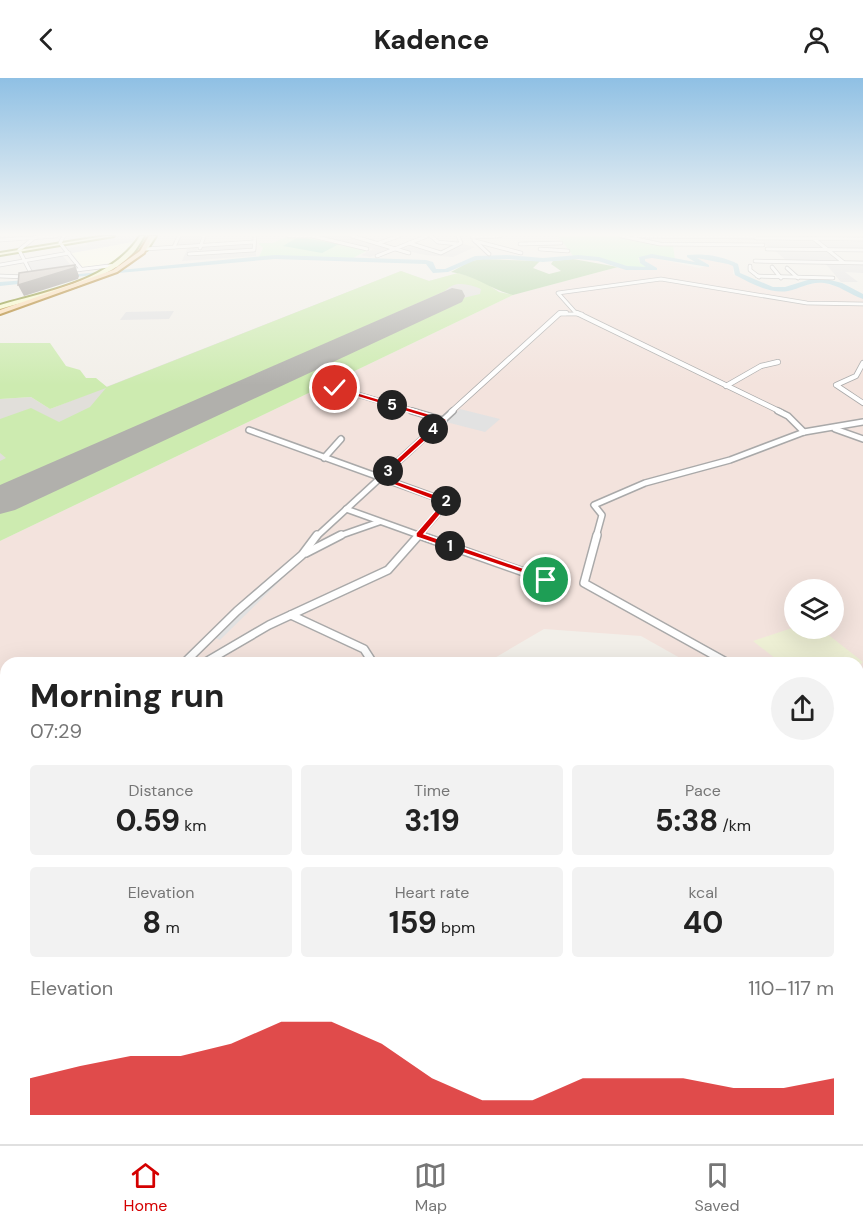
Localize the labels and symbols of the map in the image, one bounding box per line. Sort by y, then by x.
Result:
pin [309,362,360,413]
pin: 5 [377,390,407,420]
pin: 4 [418,414,448,444]
pin: 3 [373,456,403,486]
pin: 2 [431,486,461,516]
pin: 1 [435,531,465,561]
pin [520,554,571,605]

